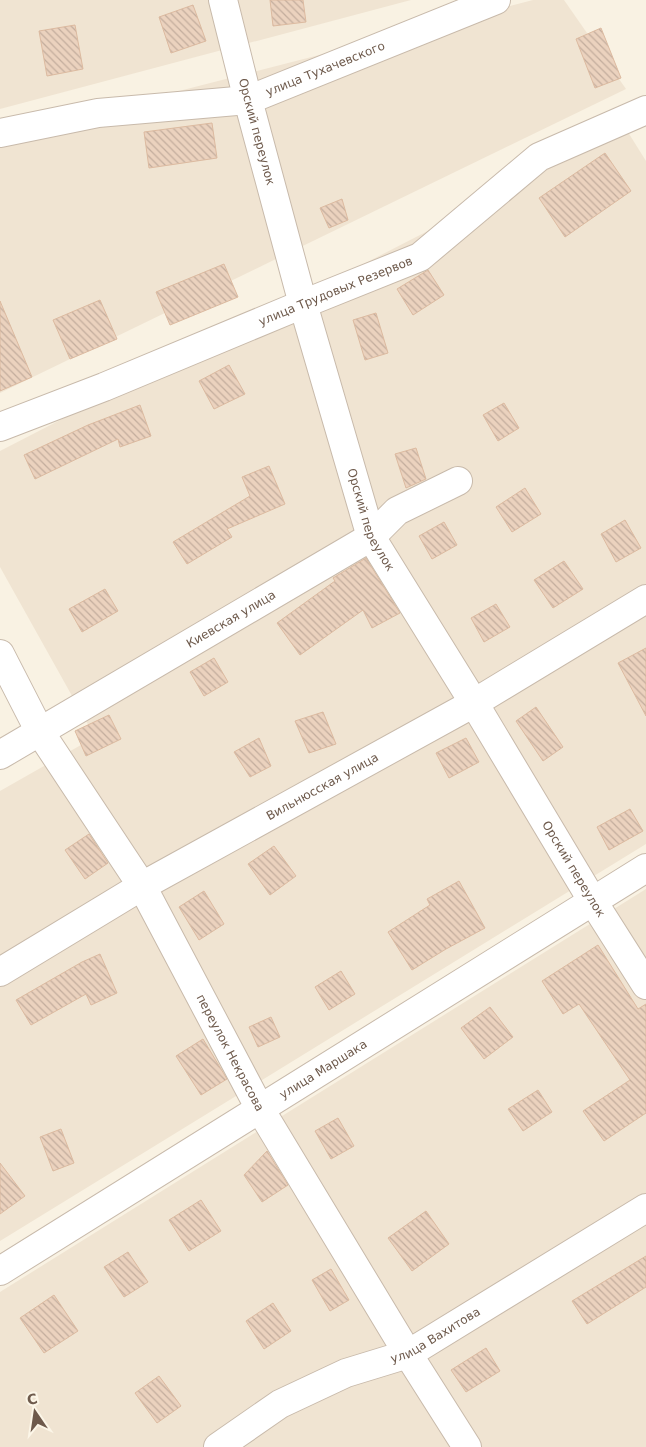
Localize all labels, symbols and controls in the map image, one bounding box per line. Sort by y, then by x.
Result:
street label: улица Тухачевского [264,39,387,99]
street label: Орский переулок [236,77,278,187]
street label: улица Трудовых Резервов [257,254,414,329]
street label: Орский переулок [344,467,397,574]
street label: Киевская улица [184,588,278,651]
street label: Вильнюсская улица [264,750,381,823]
street label: Орский переулок [539,818,608,920]
street label: переулок Некрасова [194,992,267,1114]
street label: улица Маршака [277,1037,369,1102]
street label: улица Вахитова [389,1304,483,1366]
north arrow [10,1387,60,1437]
text: С [25,1390,39,1408]

